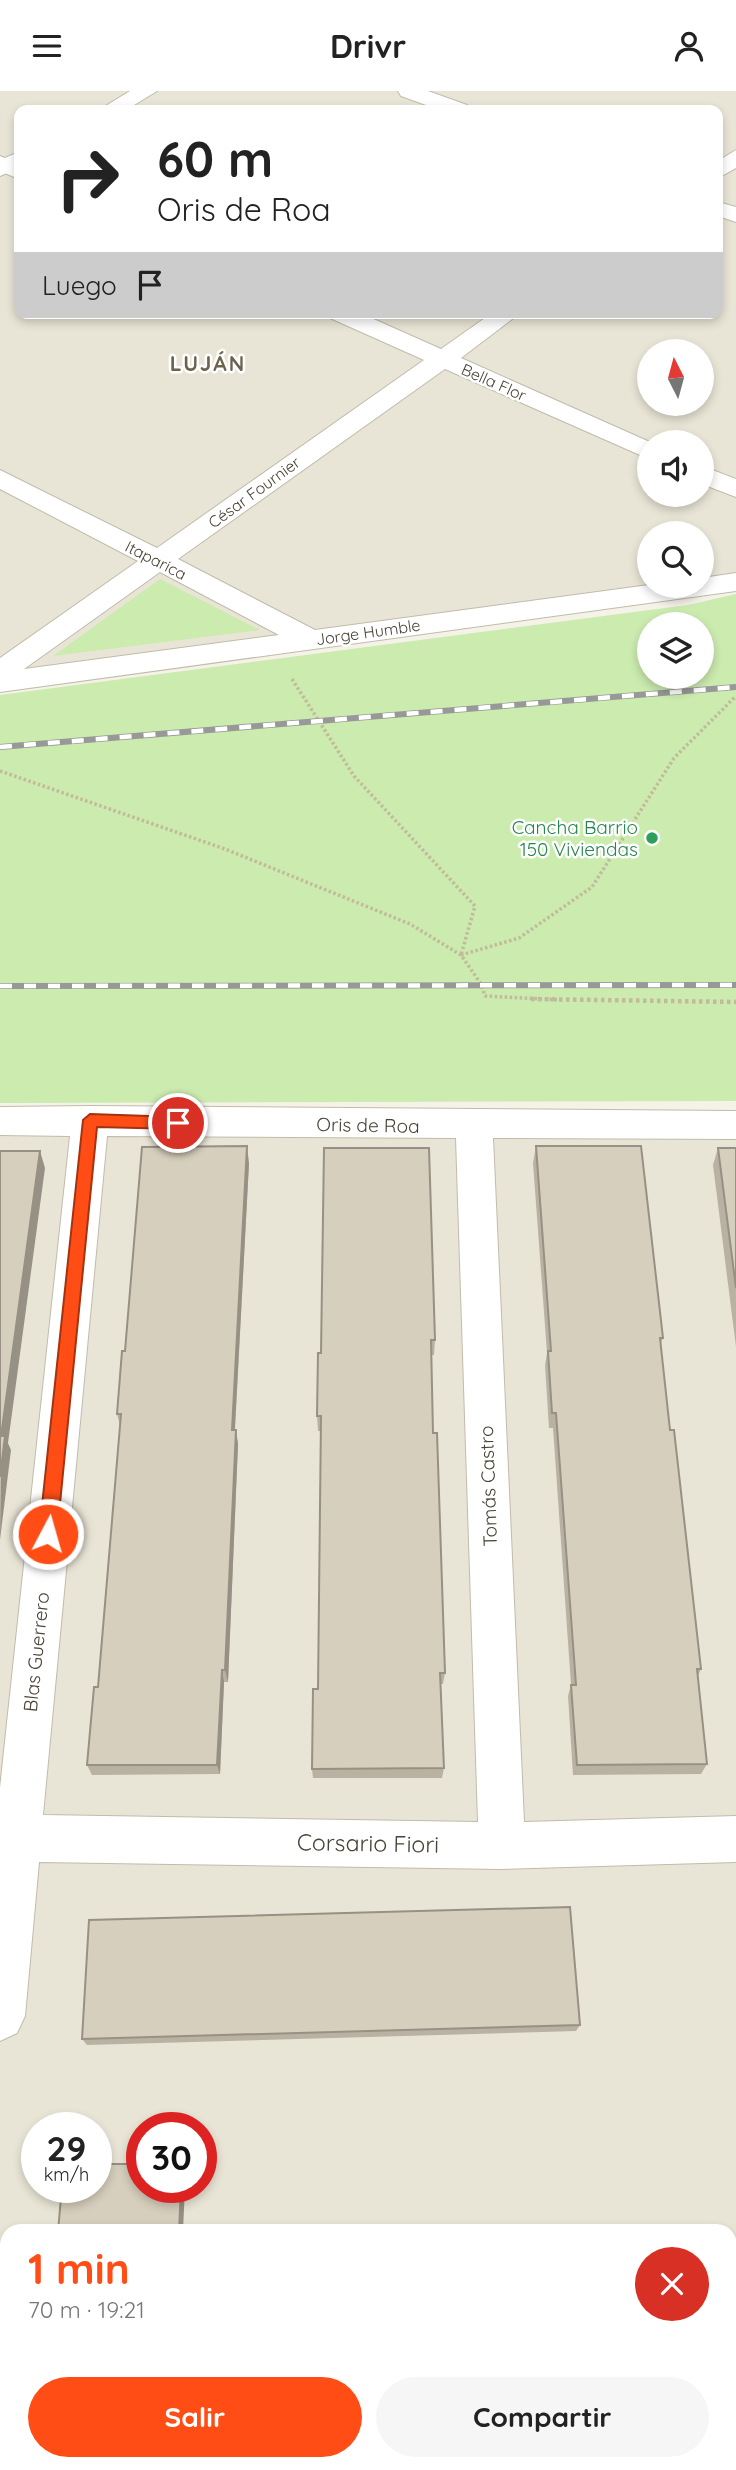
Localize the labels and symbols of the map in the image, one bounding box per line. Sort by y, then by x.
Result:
north arrow [637,339,714,417]
district label: LUJÁN [170,350,246,376]
street label: Bella Flor [458,359,530,405]
street label: César Fournier [204,452,304,532]
street label: Itaparica [122,536,190,584]
street label: Jorge Humble [314,615,422,649]
place label: Cancha Barrio 150 Viviendas [512,815,638,861]
marker: Cancha Barrio 150 Viviendas [644,830,660,846]
pin [148,1093,208,1153]
street label: Oris de Roa [316,1112,420,1138]
street label: Tomás Castro [474,1425,502,1547]
position arrow [11,1497,85,1571]
street label: Blas Guerrero [18,1591,54,1713]
street label: Corsario Fiori [297,1827,439,1859]
speed limit sign: 30 [126,2112,217,2203]

